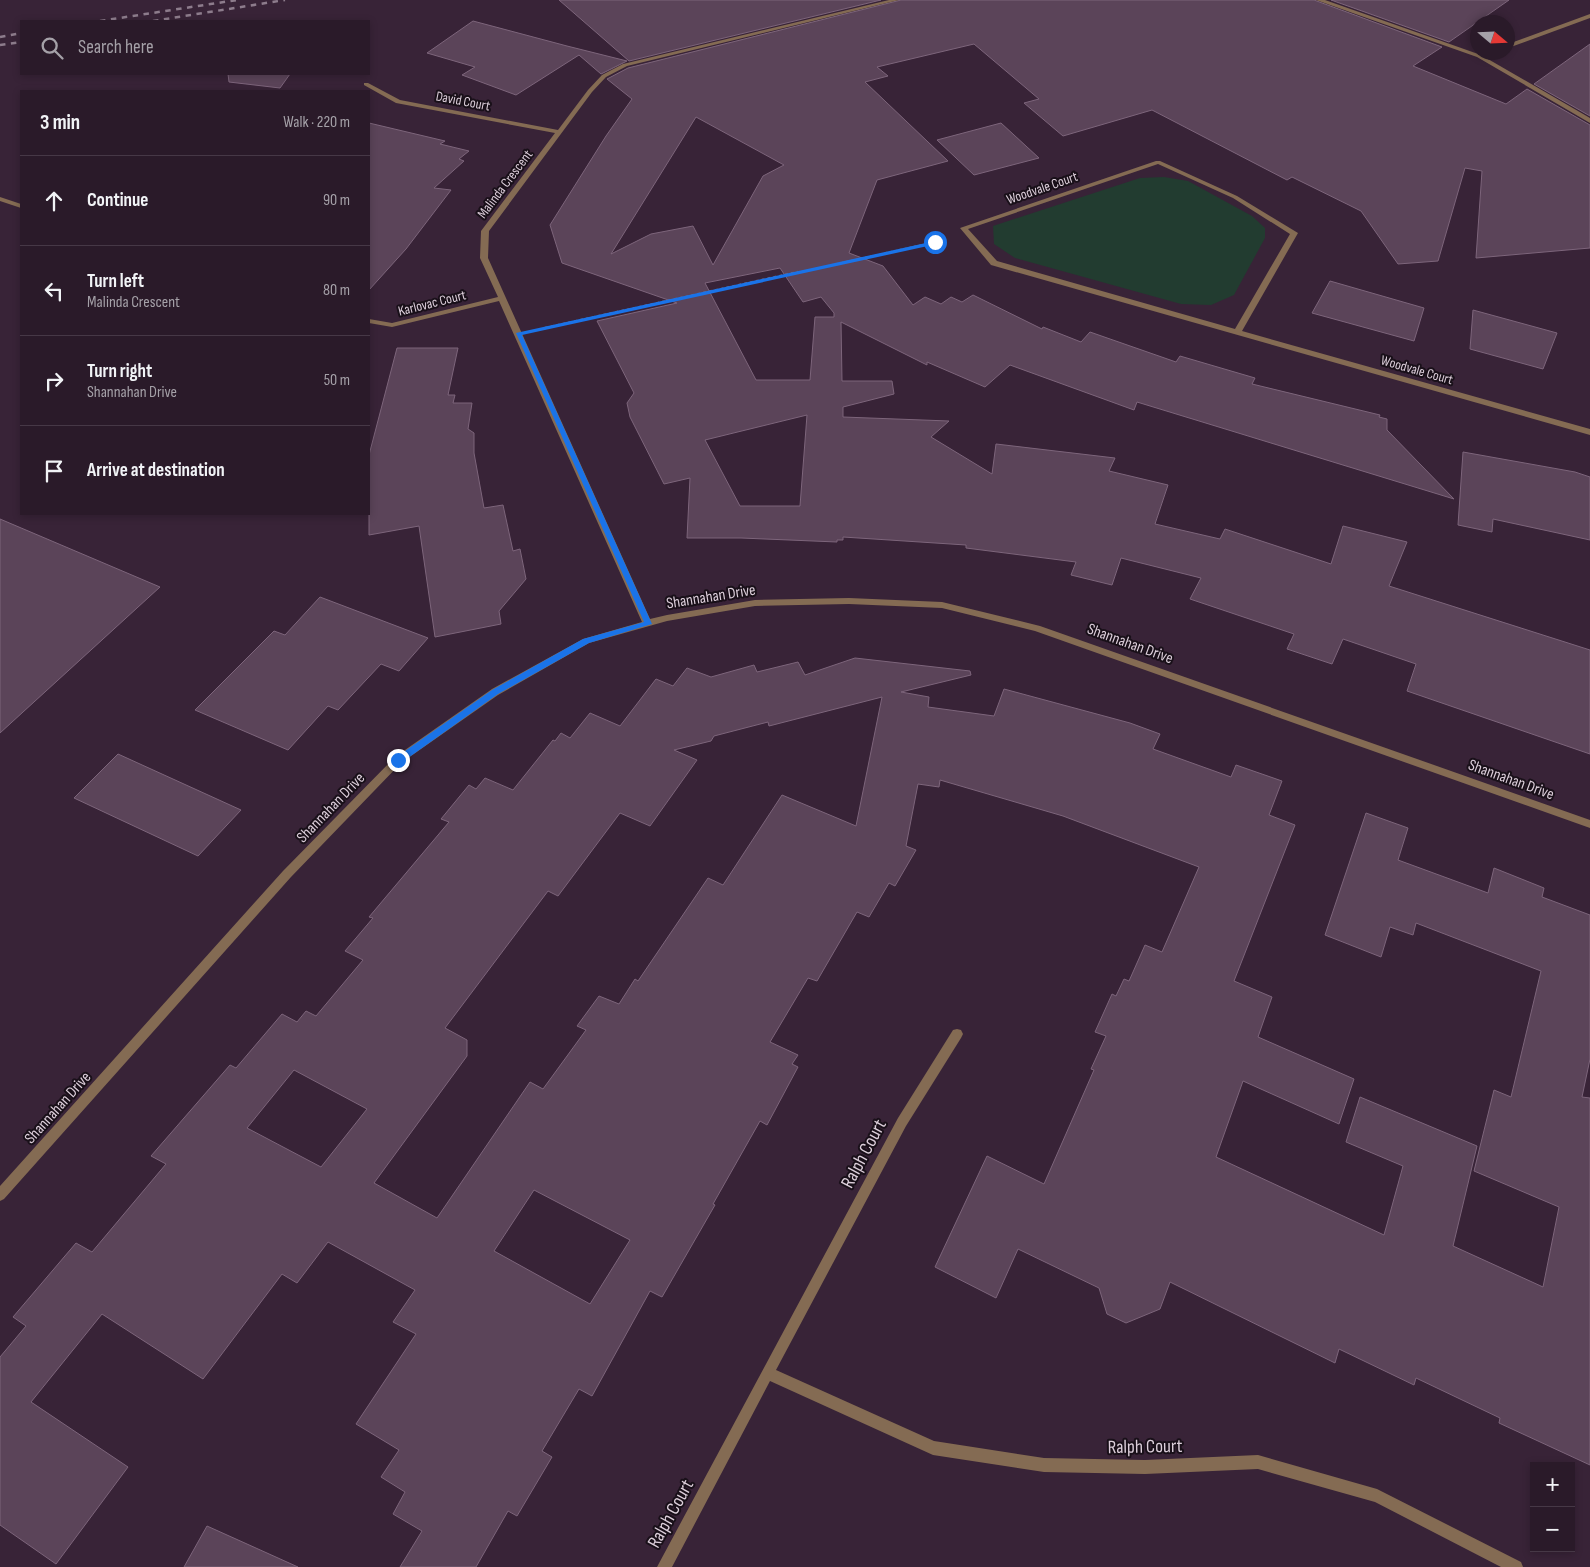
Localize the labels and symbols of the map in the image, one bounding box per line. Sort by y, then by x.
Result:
north arrow [1470,15,1515,60]
street label: David Court [434,87,492,115]
street label: Malinda Crescent [474,146,536,222]
street label: Woodvale Court [1004,168,1080,208]
route start [924,231,947,254]
street label: Karlovac Court [396,286,468,320]
street label: Woodvale Court [1379,352,1455,388]
street label: Shannahan Drive [665,581,757,613]
street label: Shannahan Drive [1084,620,1176,668]
route end [387,749,410,772]
street label: Shannahan Drive [1465,756,1557,804]
street label: Shannahan Drive [293,769,369,847]
street label: Shannahan Drive [21,1068,95,1148]
street label: Ralph Court [836,1115,892,1192]
street label: Ralph Court [1107,1435,1183,1459]
street label: Ralph Court [643,1476,699,1552]

